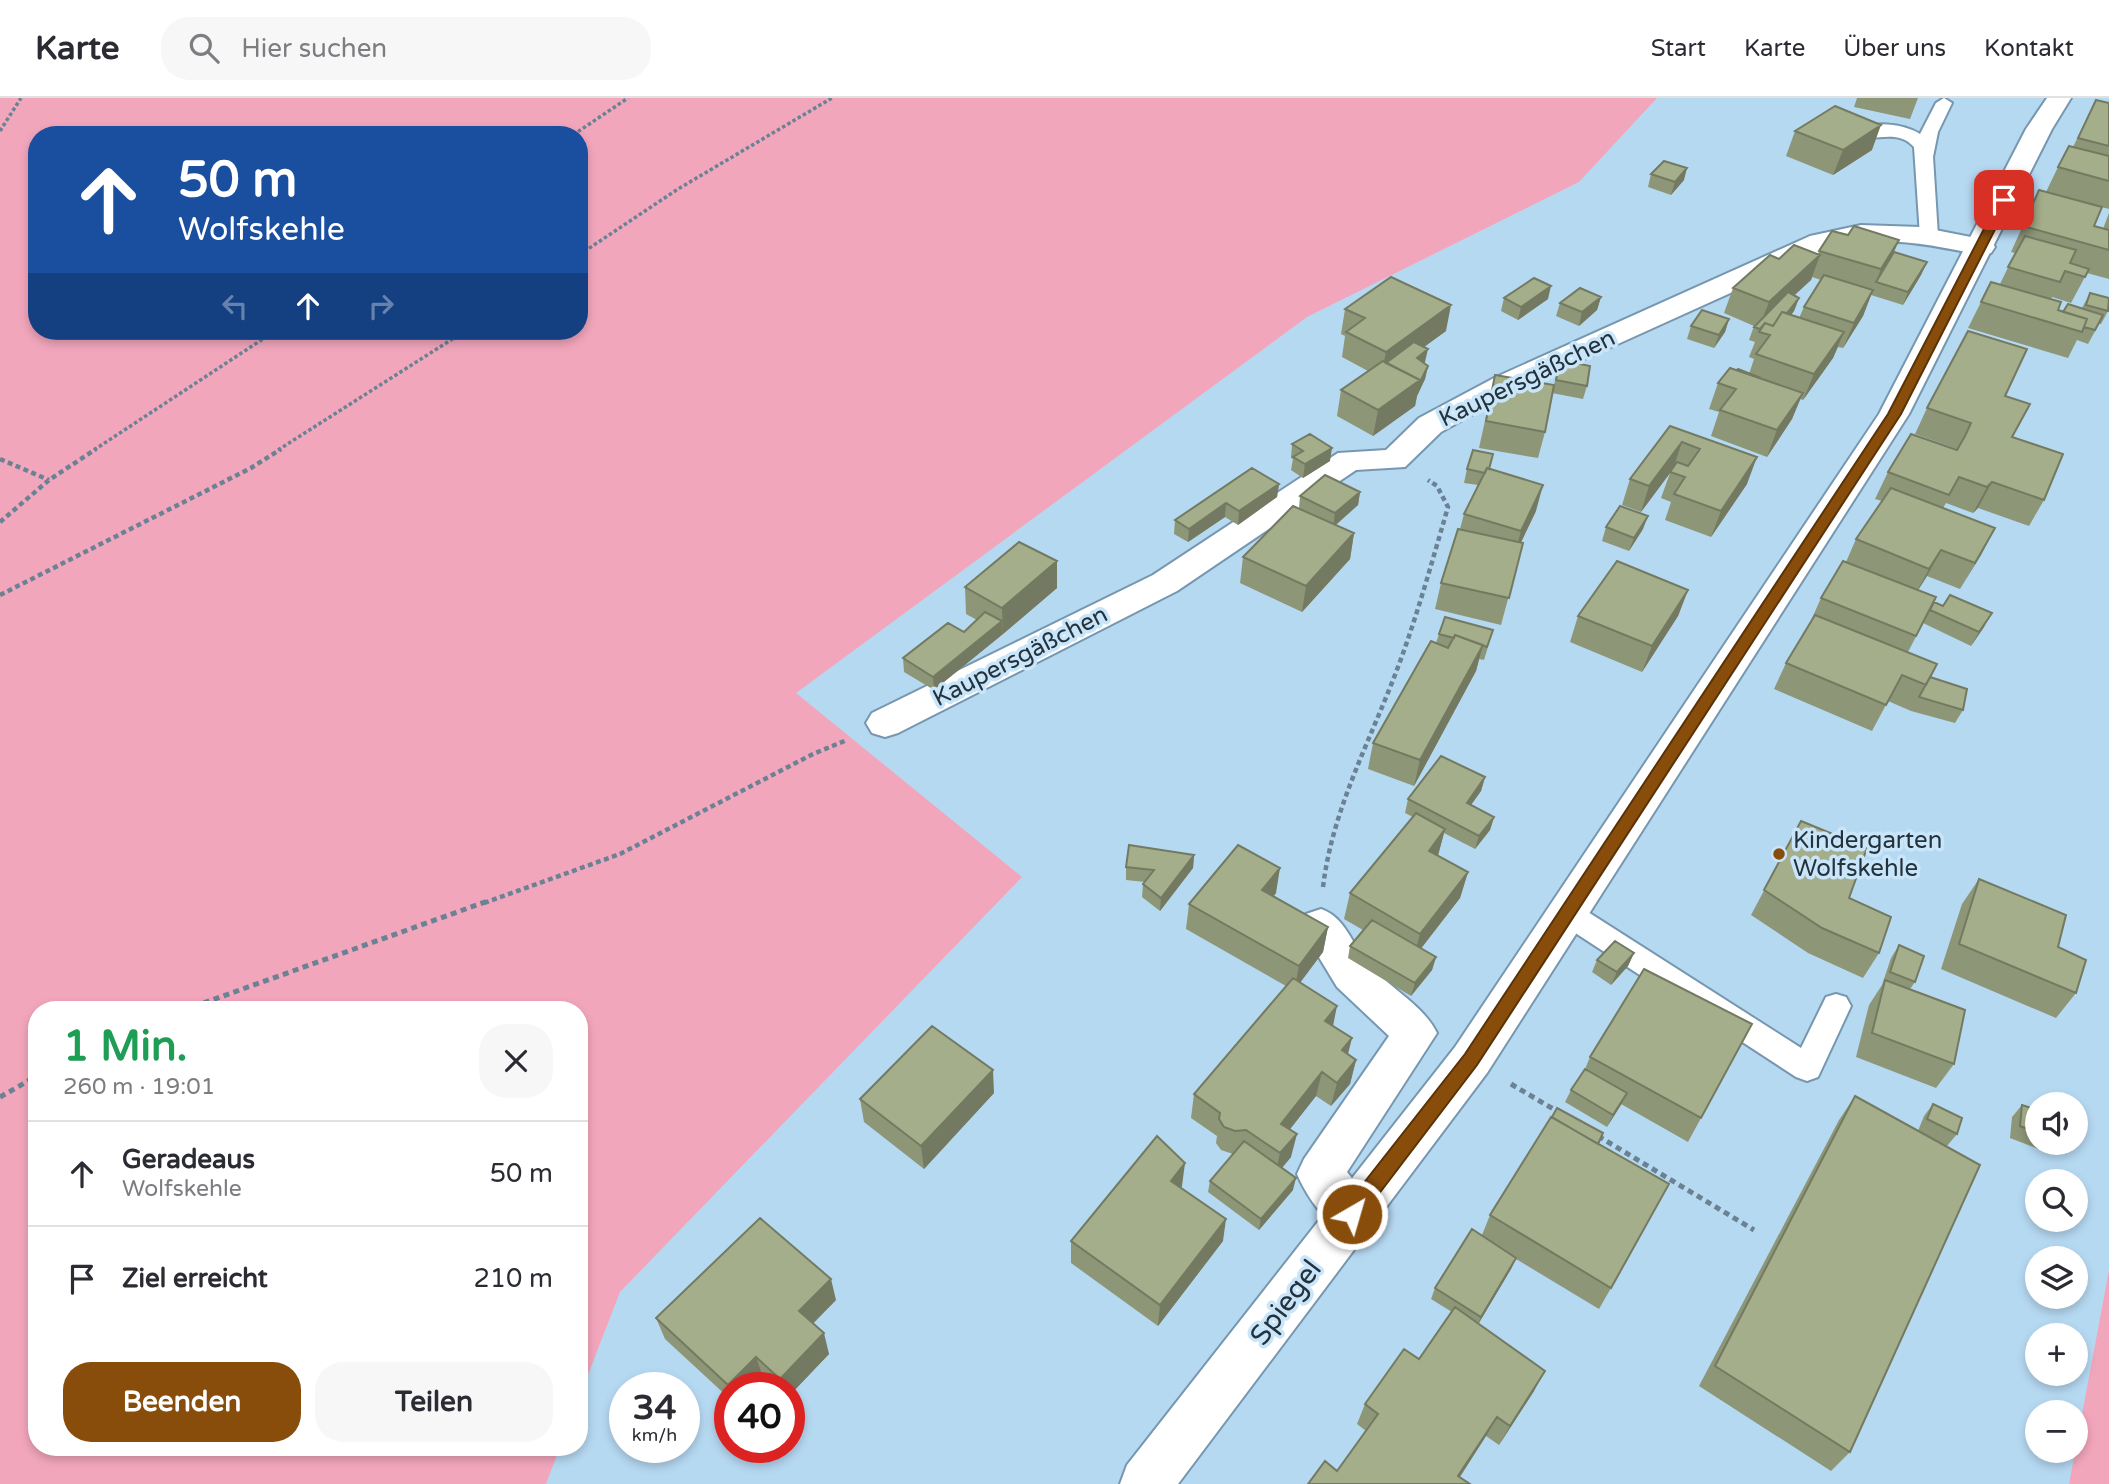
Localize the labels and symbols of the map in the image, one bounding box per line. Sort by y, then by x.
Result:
pin [1974,170,2034,230]
street label: Kaupersgäßchen [1434,323,1620,434]
street label: Kaupersgäßchen [928,600,1113,713]
place label: Kindergarten Wolfskehle [1793,826,1942,883]
marker: Kindergarten Wolfskehle [1771,846,1787,862]
position arrow [1315,1177,1389,1251]
street label: Spiegel [1243,1253,1329,1352]
speed limit sign: 40 [714,1372,805,1463]

